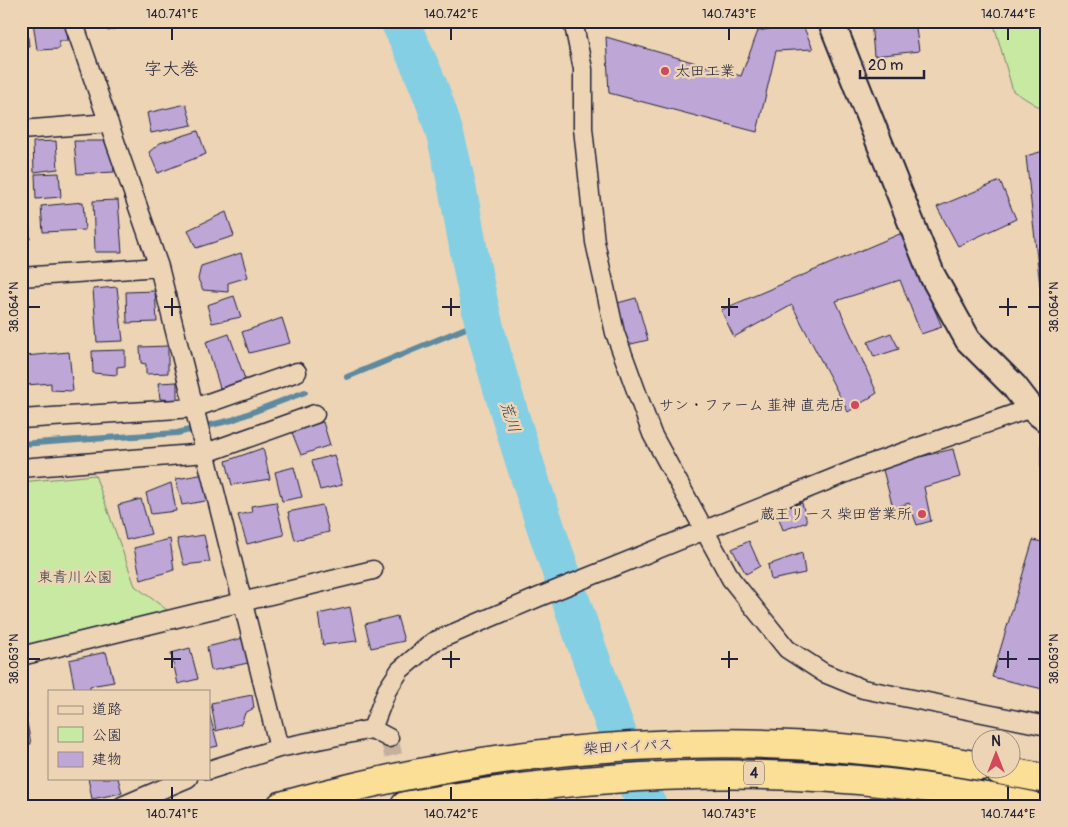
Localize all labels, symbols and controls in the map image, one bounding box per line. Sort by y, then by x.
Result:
text: 140.741°E [146,7,198,22]
text: 140.742°E [424,7,478,22]
text: 140.743°E [702,7,756,22]
text: 140.744°E [981,7,1035,22]
scale bar [860,48,924,80]
text: 20 m [868,56,903,75]
district label: 字大巻 [144,58,199,81]
place label: 太田工業 [675,62,735,81]
marker: 太田工業 [659,65,671,77]
text: 38.064°N [7,282,22,332]
text: 38.064°N [1047,282,1062,332]
place label: サン・ファーム 韮神 直売店 [659,396,845,415]
water label: 荒川 [496,399,524,435]
marker: サン・ファーム 韮神 直売店 [849,399,861,411]
place label: 蔵王リース 柴田営業所 [760,505,912,524]
marker: 蔵王リース 柴田営業所 [916,508,928,520]
park label: 東青川公園 [37,568,113,587]
text: 38.063°N [7,634,22,684]
text: 38.063°N [1047,634,1062,684]
legend [48,690,210,780]
text: 道路 [92,700,122,719]
text: 公園 [92,726,122,745]
north arrow [970,730,1020,780]
text: N [991,733,1001,750]
street label: 柴田バイパス [583,735,673,759]
text: 建物 [92,750,122,769]
road number: 4 [744,761,764,784]
text: 140.741°E [146,807,198,822]
text: 140.742°E [424,807,478,822]
text: 140.743°E [702,807,756,822]
text: 140.744°E [981,807,1035,822]

